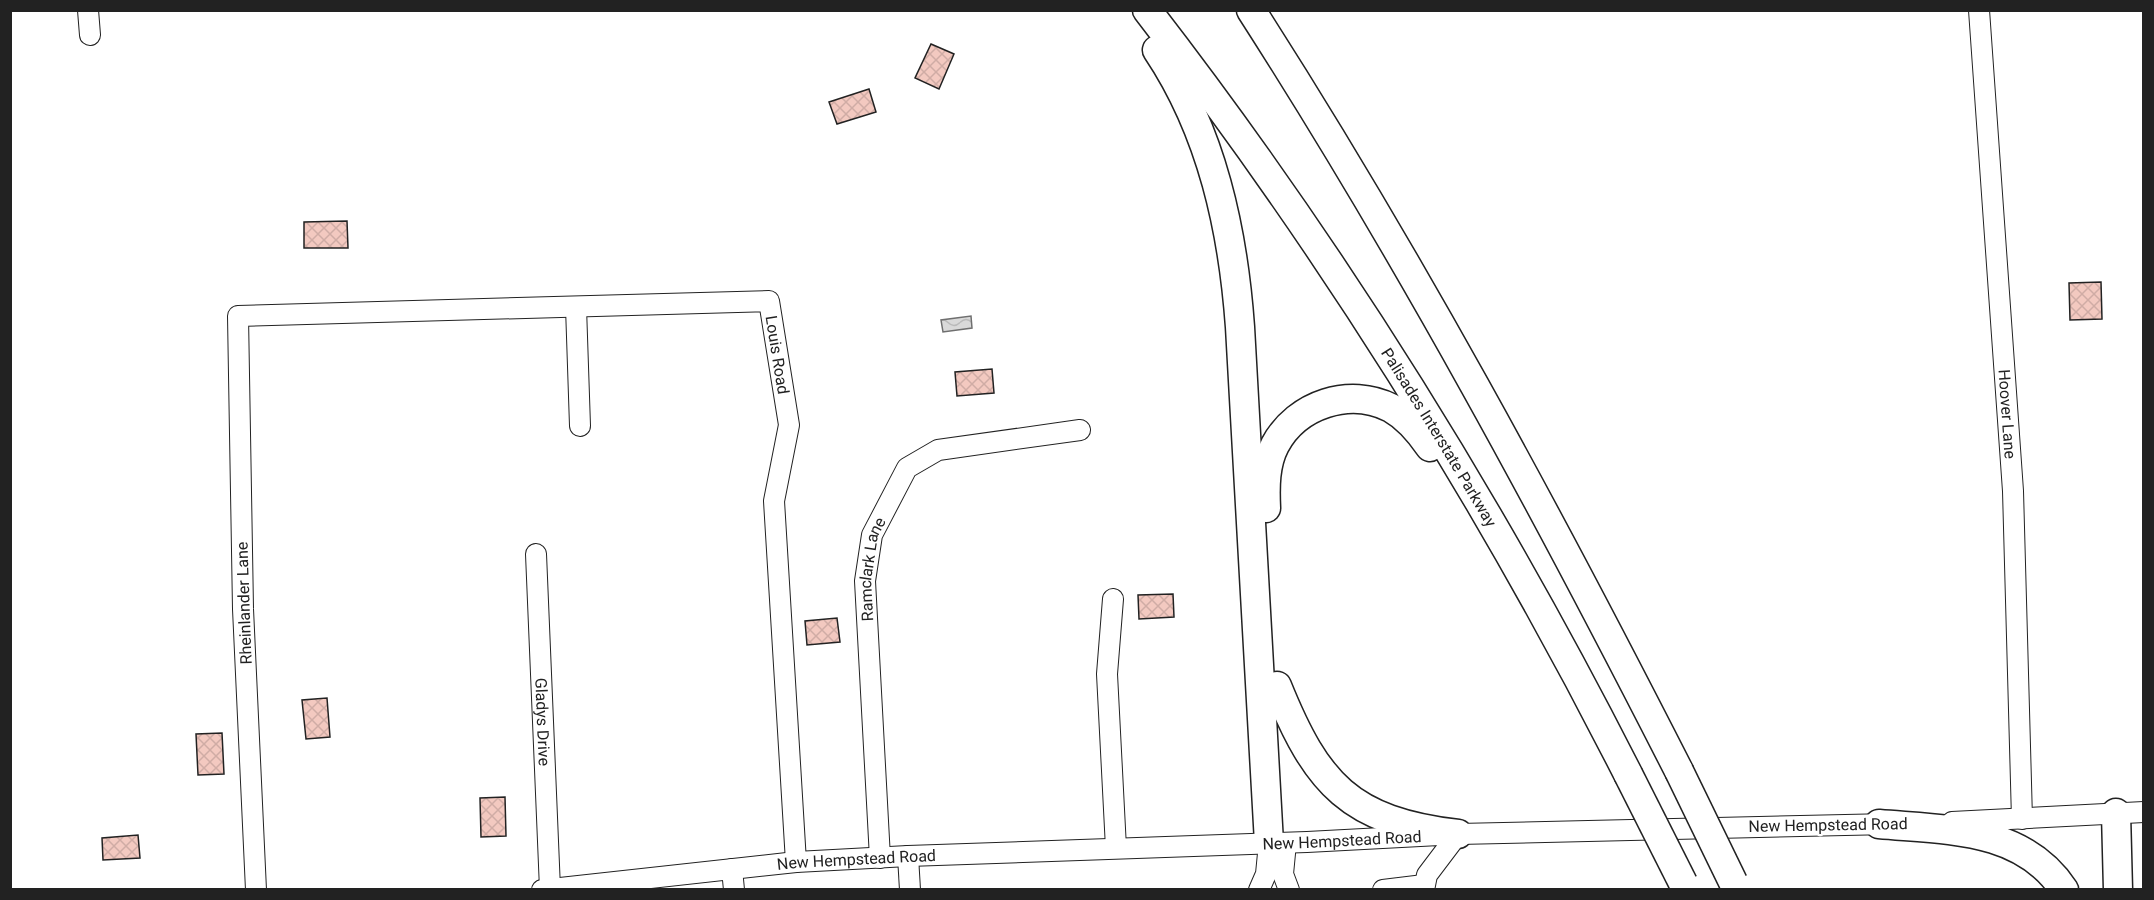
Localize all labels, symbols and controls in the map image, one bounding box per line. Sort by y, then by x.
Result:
street label: Louis Road [762,314,793,395]
street label: Palisades Interstate Parkway [1378,344,1501,530]
street label: Hoover Lane [1995,369,2020,459]
street label: Ramclark Lane [855,514,889,622]
street label: Rheinlander Lane [232,541,256,665]
street label: Gladys Drive [532,677,554,766]
street label: New Hempstead Road [1748,814,1908,836]
street label: New Hempstead Road [1262,826,1422,853]
street label: New Hempstead Road [776,846,936,874]

